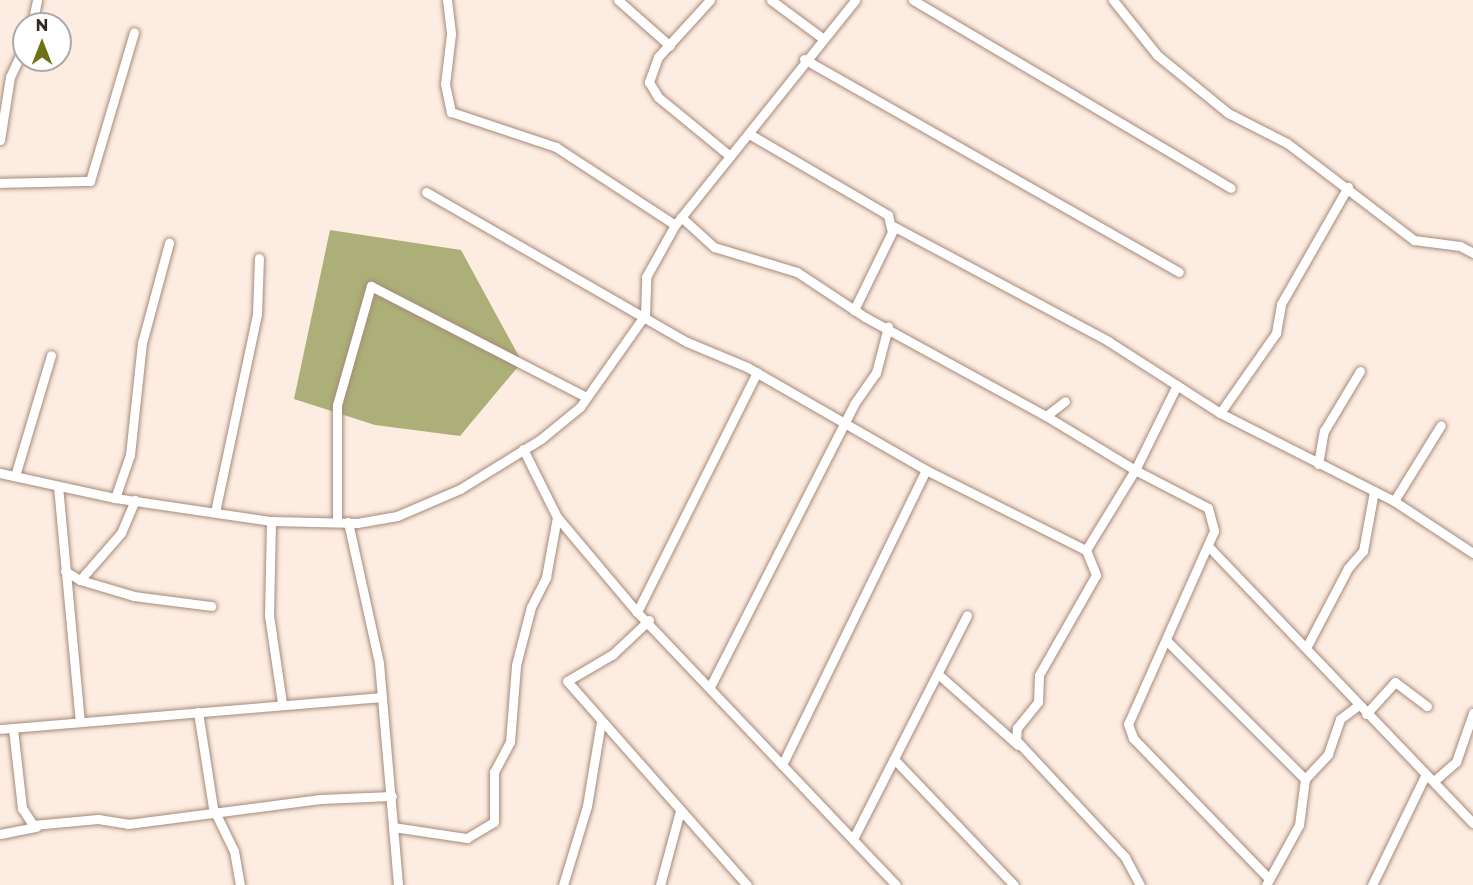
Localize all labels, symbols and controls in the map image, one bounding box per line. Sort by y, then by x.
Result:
north arrow [12,12,72,72]
text: N [36,16,48,35]

